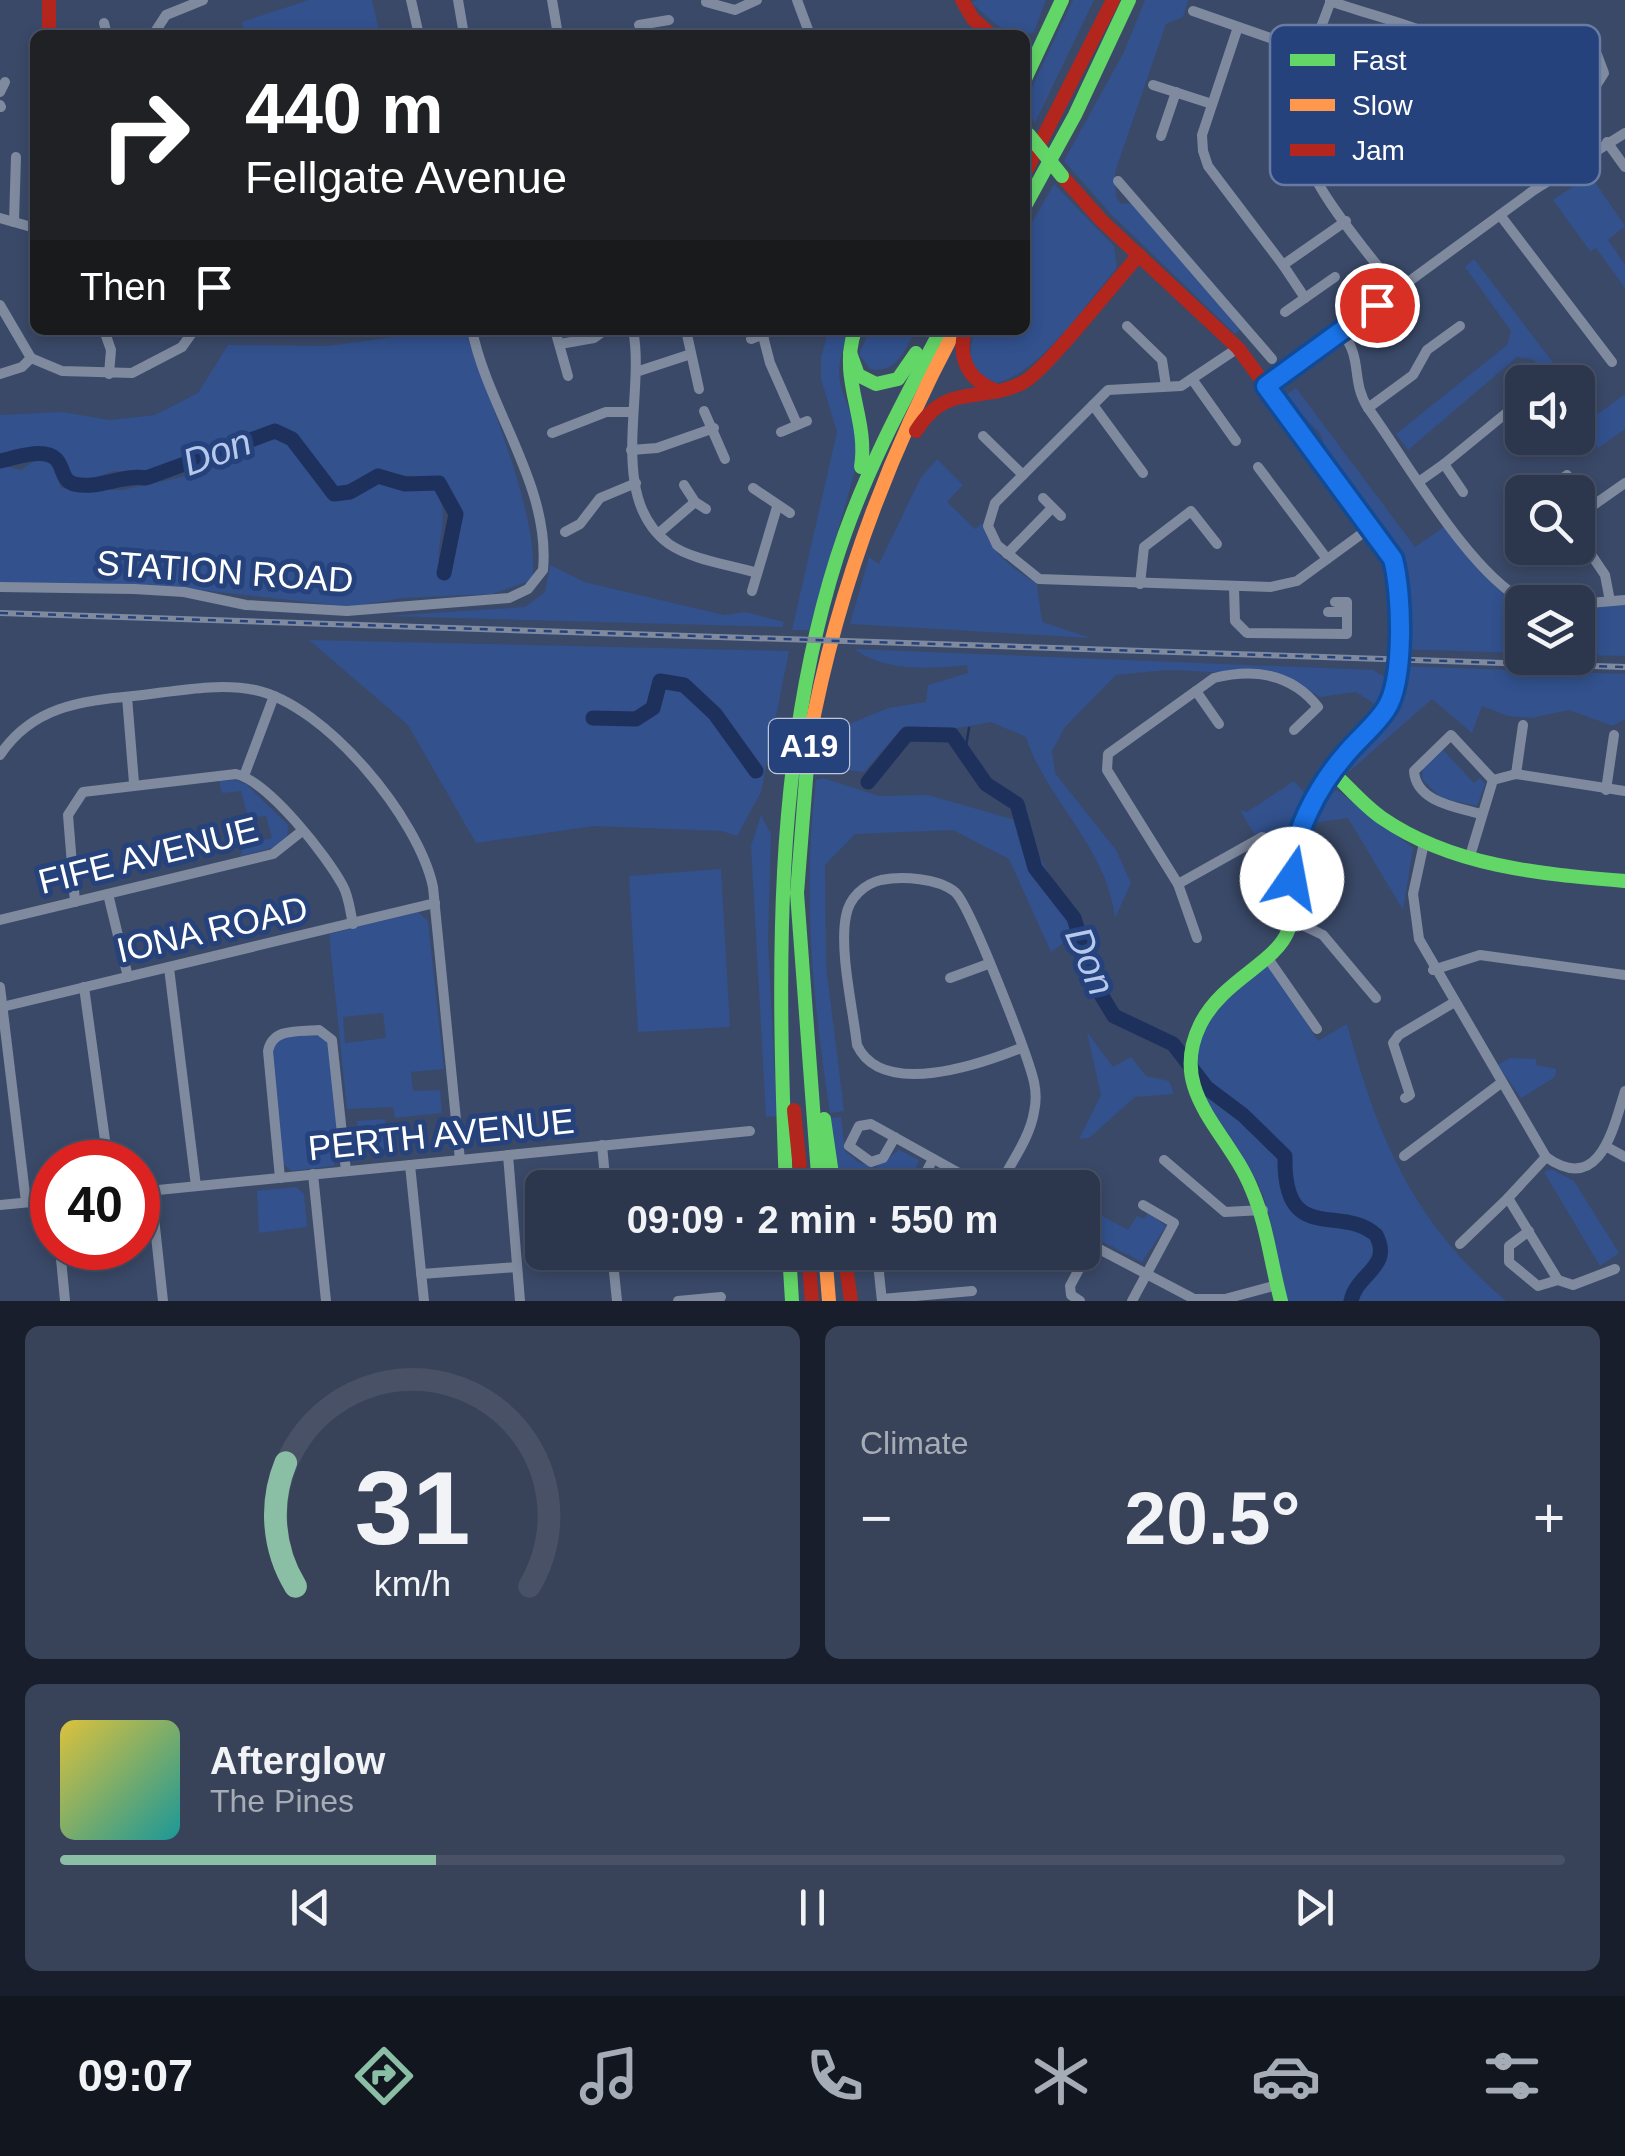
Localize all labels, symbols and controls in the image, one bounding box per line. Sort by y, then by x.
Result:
legend [1270,25,1600,185]
text: Fast [1352,45,1407,76]
icon: right [80,70,210,200]
text: 440 m [245,70,443,148]
text: Slow [1352,90,1413,121]
text: Jam [1352,135,1405,166]
text: Fellgate Avenue [245,152,567,203]
icon: arrive [187,260,242,315]
pin [1335,263,1420,348]
text: Then [80,266,167,308]
icon: arrive [1350,278,1405,333]
map controls [1505,365,1595,675]
button: sound [1505,365,1595,455]
water label: Don [177,420,257,484]
button: search [1505,475,1595,565]
street label: STATION ROAD [95,543,355,599]
button: layers [1505,585,1595,675]
road number: A19 [769,719,849,773]
street label: FIFE AVENUE [34,809,262,901]
position arrow [1240,827,1344,931]
street label: IONA ROAD [113,888,311,970]
water label: Don [1057,921,1123,1001]
street label: PERTH AVENUE [306,1101,576,1167]
speed limit sign: 40 [30,1140,160,1270]
text: 09:09 · 2 min · 550 m [627,1199,998,1241]
text: Climate [860,1425,968,1461]
text: 31 [355,1450,470,1566]
text: 20.5° [1125,1476,1300,1560]
text: − [860,1487,892,1549]
text: + [1533,1487,1565,1549]
text: km/h [374,1564,451,1604]
text: Afterglow [210,1740,385,1782]
text: The Pines [210,1783,354,1819]
icon: previous [283,1880,338,1935]
icon: pause [785,1880,840,1935]
icon: next [1287,1880,1342,1935]
icon: directions [349,2041,419,2111]
icon: music [574,2041,644,2111]
icon: phone [800,2041,870,2111]
icon: climate [1026,2041,1096,2111]
icon: car [1251,2041,1321,2111]
icon: filters [1477,2041,1547,2111]
text: 09:07 [78,2050,193,2101]

